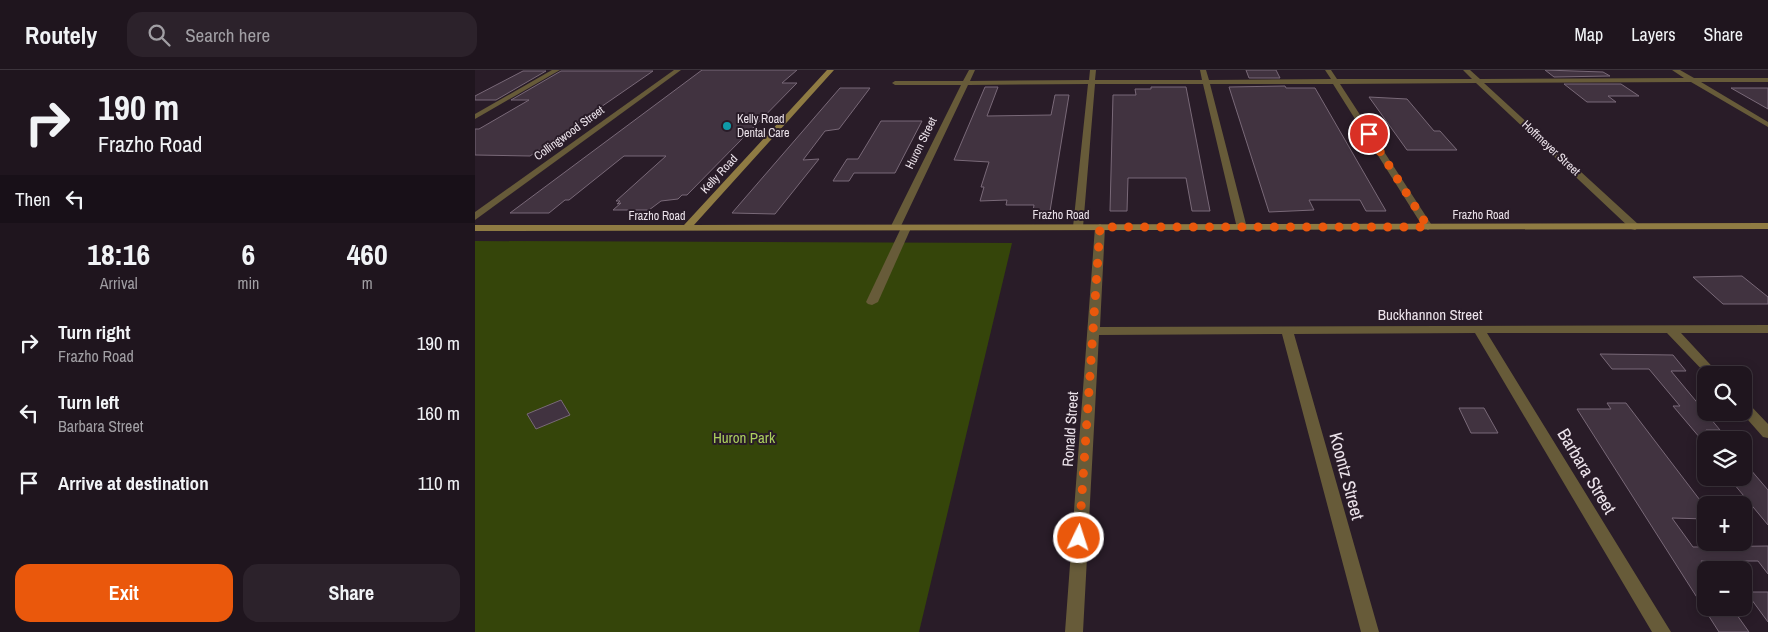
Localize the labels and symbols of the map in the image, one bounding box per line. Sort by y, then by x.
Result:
street label: Collingwood Street [531,102,608,164]
place label: Kelly Road Dental Care [737,111,790,141]
pin [1348,113,1390,155]
street label: Huron Street [902,114,941,172]
street label: Hoffmeyer Street [1518,117,1584,179]
marker: Kelly Road Dental Care [721,120,733,132]
street label: Kelly Road [697,151,741,197]
street label: Frazho Road [1033,207,1089,223]
street label: Frazho Road [1453,207,1509,223]
street label: Frazho Road [629,208,685,224]
street label: Buckhannon Street [1378,304,1483,325]
street label: Ronald Street [1057,390,1083,467]
street label: Barbara Street [1552,423,1622,519]
park label: Huron Park [713,427,776,448]
street label: Koontz Street [1323,430,1371,522]
position arrow [1052,511,1104,563]

